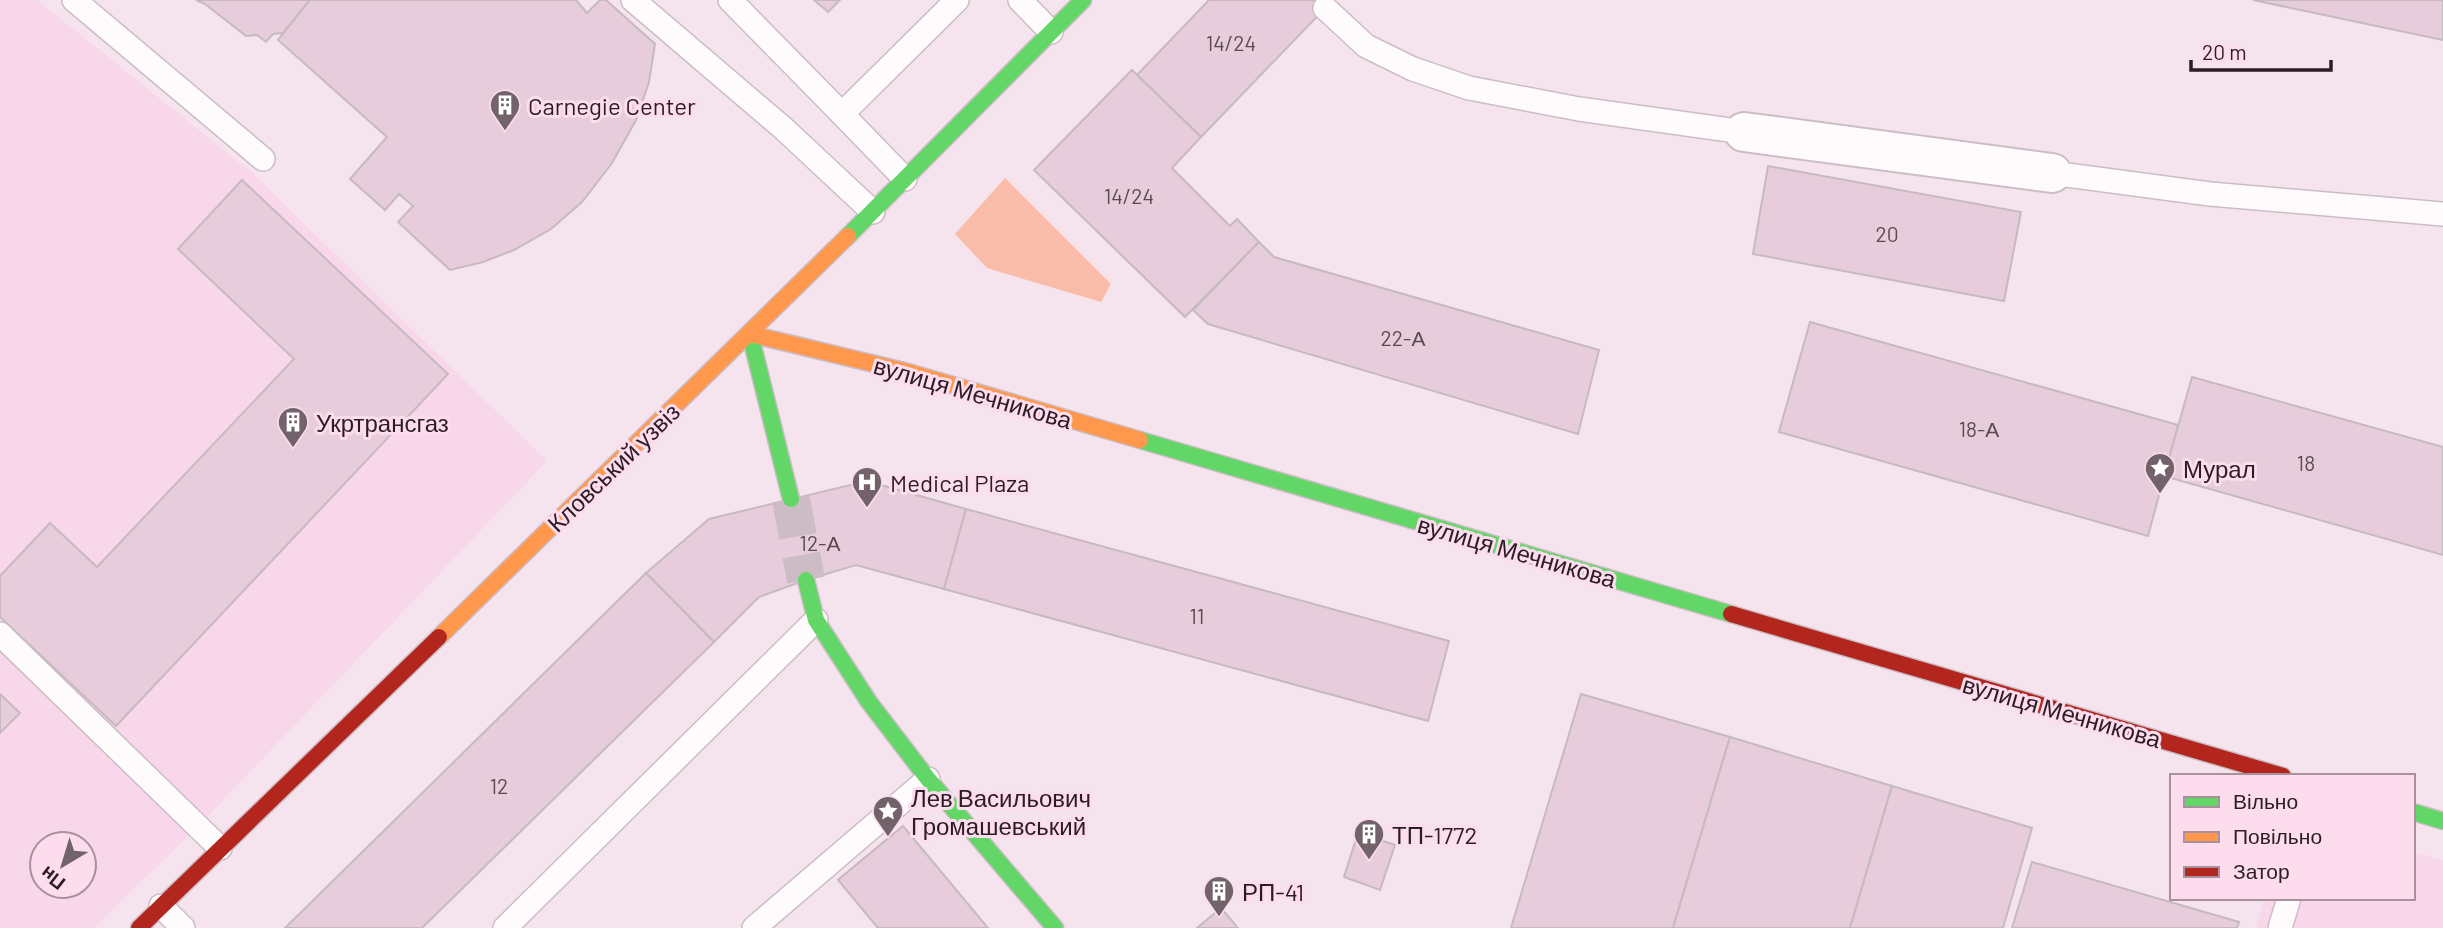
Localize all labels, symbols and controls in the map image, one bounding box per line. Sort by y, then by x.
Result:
scale bar [2191,28,2331,72]
house number: 14/24 [1206,30,1256,55]
text: 20 m [2202,39,2247,64]
building icon: Carnegie Center [488,88,522,132]
place label: Carnegie Center [528,91,696,120]
house number: 14/24 [1104,183,1154,208]
house number: 20 [1875,221,1899,246]
house number: 22-А [1381,325,1425,350]
street label: вулиця Мечникова [871,350,1076,434]
street label: Кловський узвіз [541,397,685,537]
building icon: Укртрансгаз [276,405,310,449]
place label: Укртрансгаз [316,408,449,437]
house number: 18-А [1959,416,1999,441]
house number: 18 [2297,450,2315,475]
place icon: Мурал [2143,451,2177,495]
place label: Мурал [2183,454,2256,483]
hospital icon: Medical Plaza [850,465,884,509]
place label: Medical Plaza [890,468,1029,497]
street label: вулиця Мечникова [1415,509,1620,593]
house number: 12-А [800,530,840,555]
house number: 11 [1190,603,1204,628]
street label: вулиця Мечникова [1960,669,2165,753]
house number: 12 [490,773,508,798]
legend [2170,774,2415,900]
place label: Лев Васильович Громашевський [911,783,1091,840]
text: Вільно [2233,788,2298,813]
place icon: Лев Васильович Громашевський [871,794,905,838]
building icon: ТП-1772 [1352,817,1386,861]
place label: ТП-1772 [1392,820,1477,849]
text: Повільно [2233,823,2322,848]
north arrow [28,830,98,900]
text: Затор [2233,858,2290,883]
text: Пн [35,862,69,896]
building icon: РП-41 [1202,874,1236,918]
place label: РП-41 [1242,877,1304,906]

